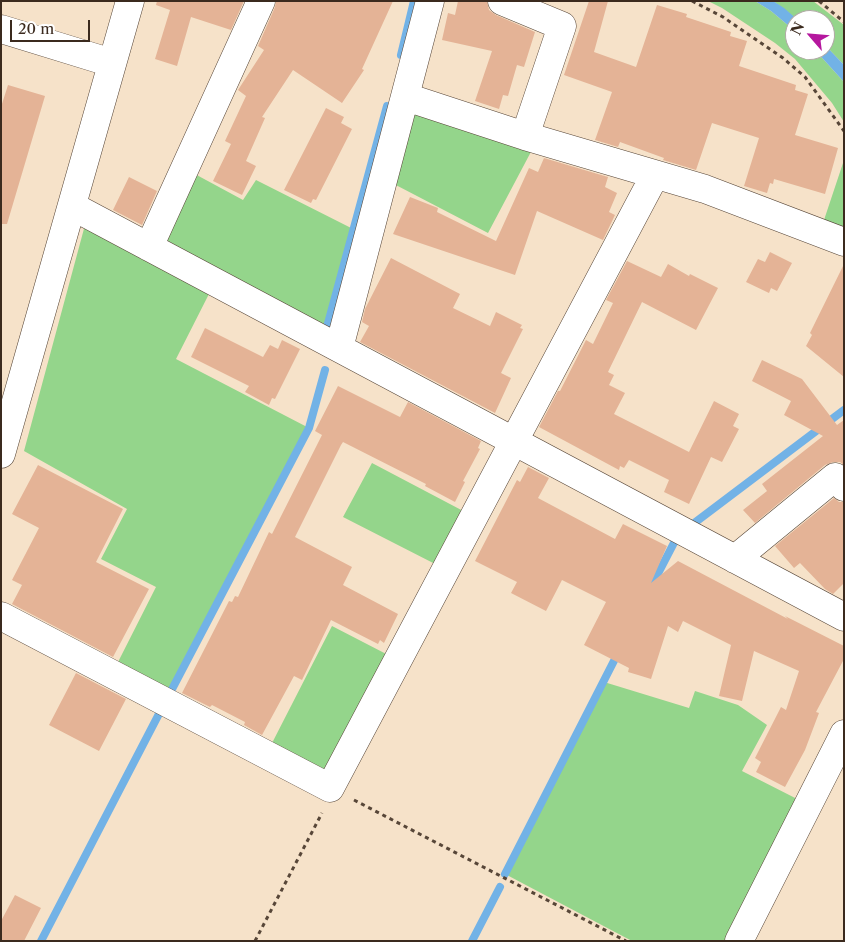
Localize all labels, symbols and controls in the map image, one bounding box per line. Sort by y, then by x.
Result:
scale bar [12,10,92,42]
north arrow [785,10,835,60]
text: 20 m [18,19,54,38]
text: N [787,19,808,38]

